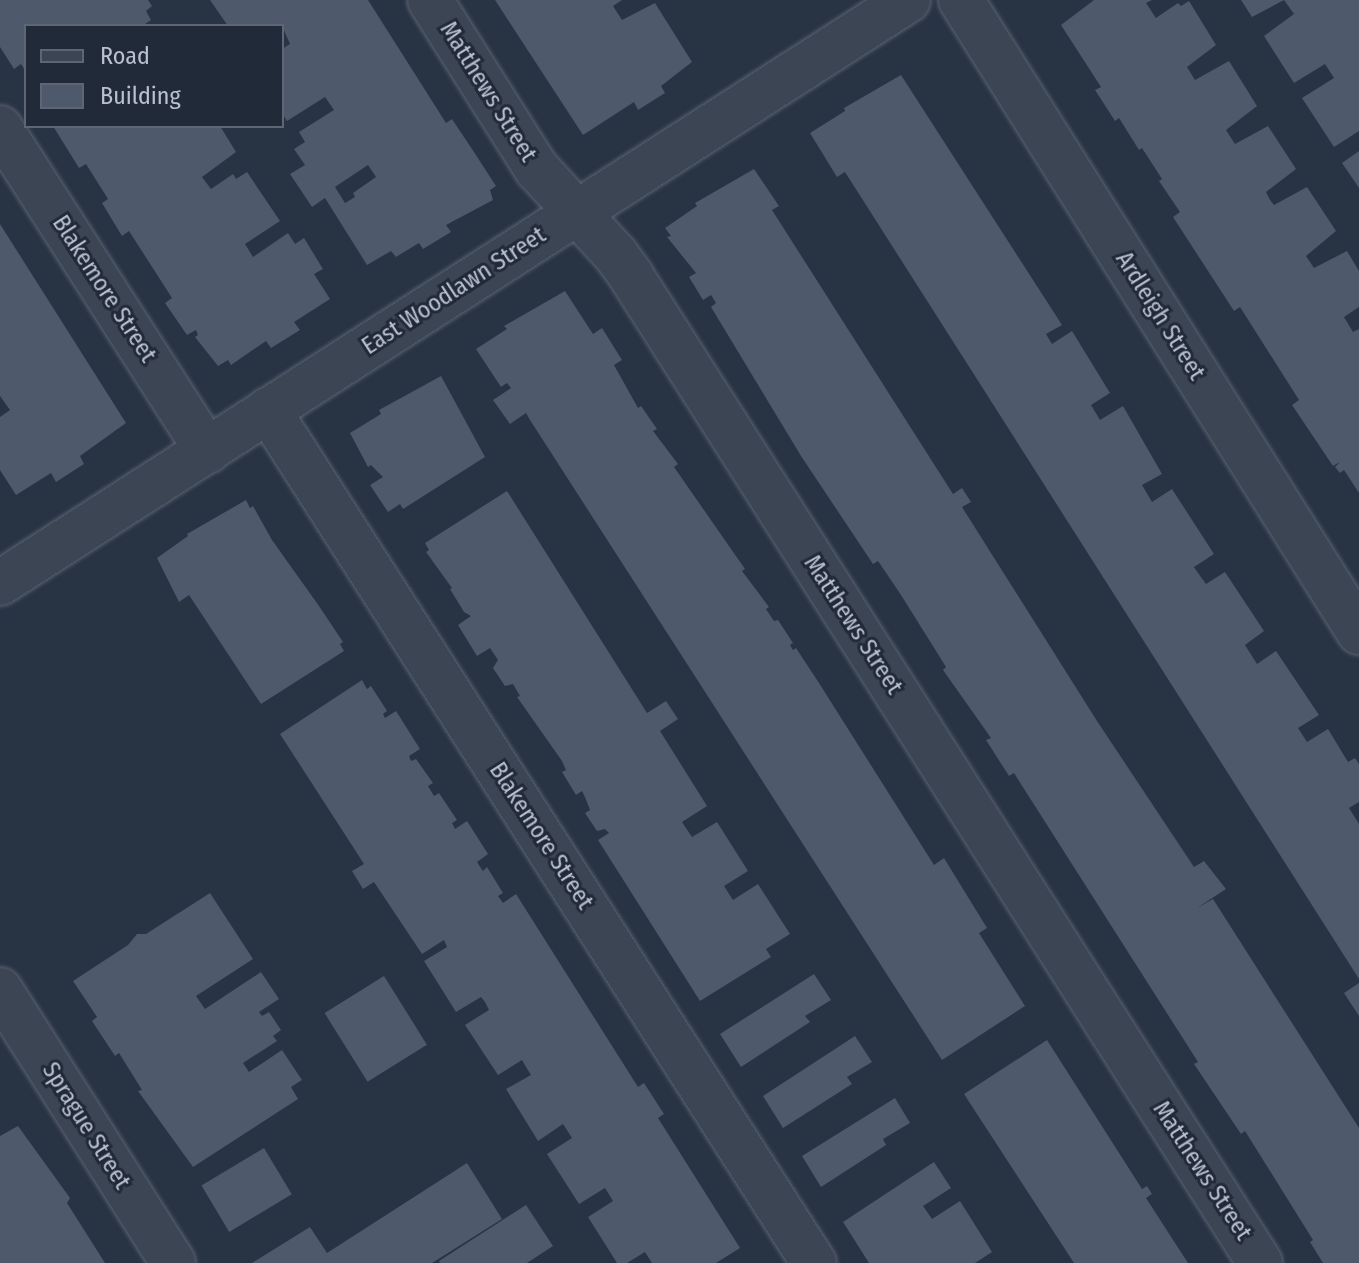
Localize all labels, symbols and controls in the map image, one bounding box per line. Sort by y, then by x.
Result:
street label: Matthews Street [433,17,543,167]
legend [24,24,284,128]
text: Road [100,42,150,70]
text: Building [100,82,181,110]
street label: Blakemore Street [46,210,162,368]
street label: East Woodlawn Street [357,221,551,361]
street label: Ardleigh Street [1109,247,1211,385]
street label: Matthews Street [797,550,909,700]
street label: Blakemore Street [483,757,599,915]
street label: Sprague Street [36,1057,136,1195]
street label: Matthews Street [1146,1096,1258,1246]

